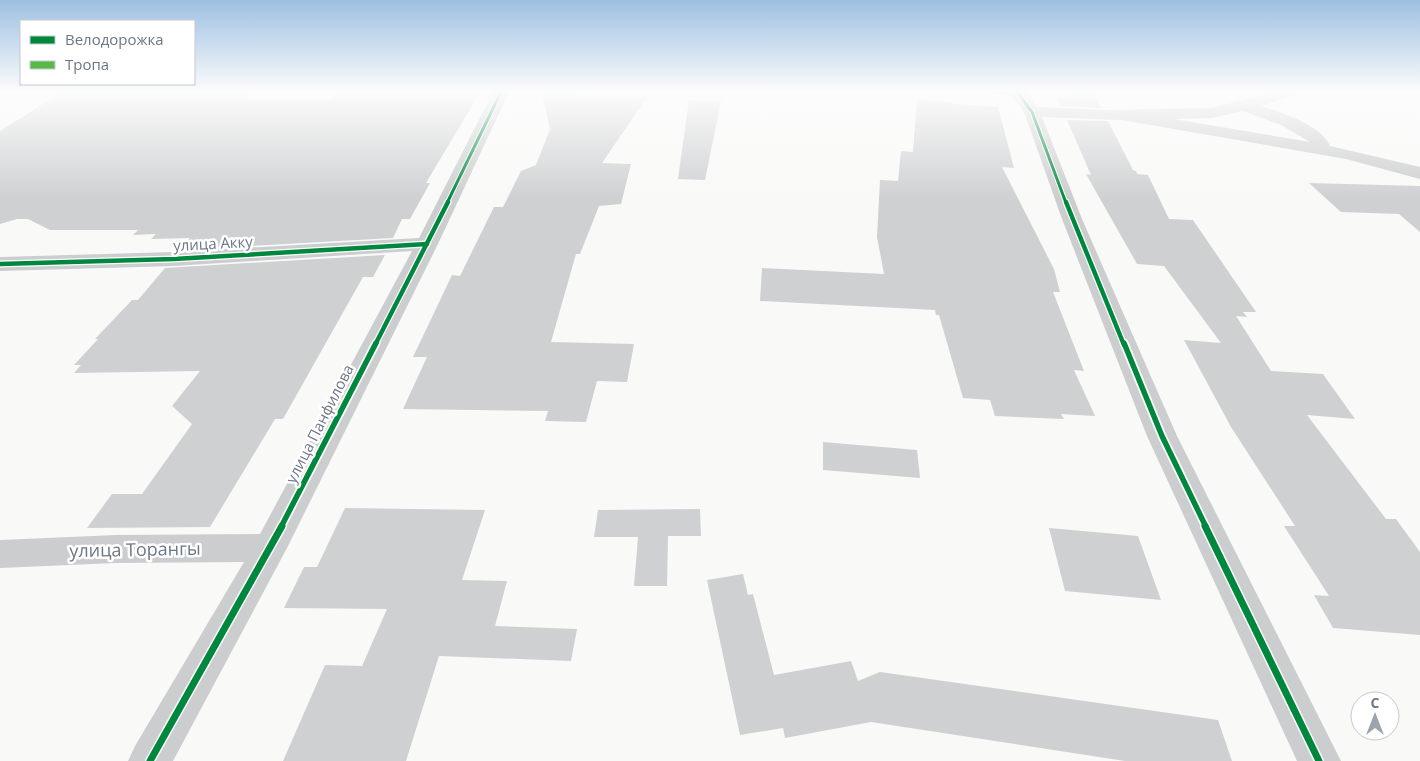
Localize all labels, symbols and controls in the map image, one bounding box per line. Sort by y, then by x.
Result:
legend [20,20,195,85]
text: Велодорожка [65,29,164,49]
text: Тропа [65,54,109,74]
street label: улица Акку [173,231,254,255]
street label: улица Панфилова [281,361,358,486]
street label: улица Торангы [69,536,201,562]
north arrow [1350,691,1400,741]
text: С [1371,693,1380,712]

